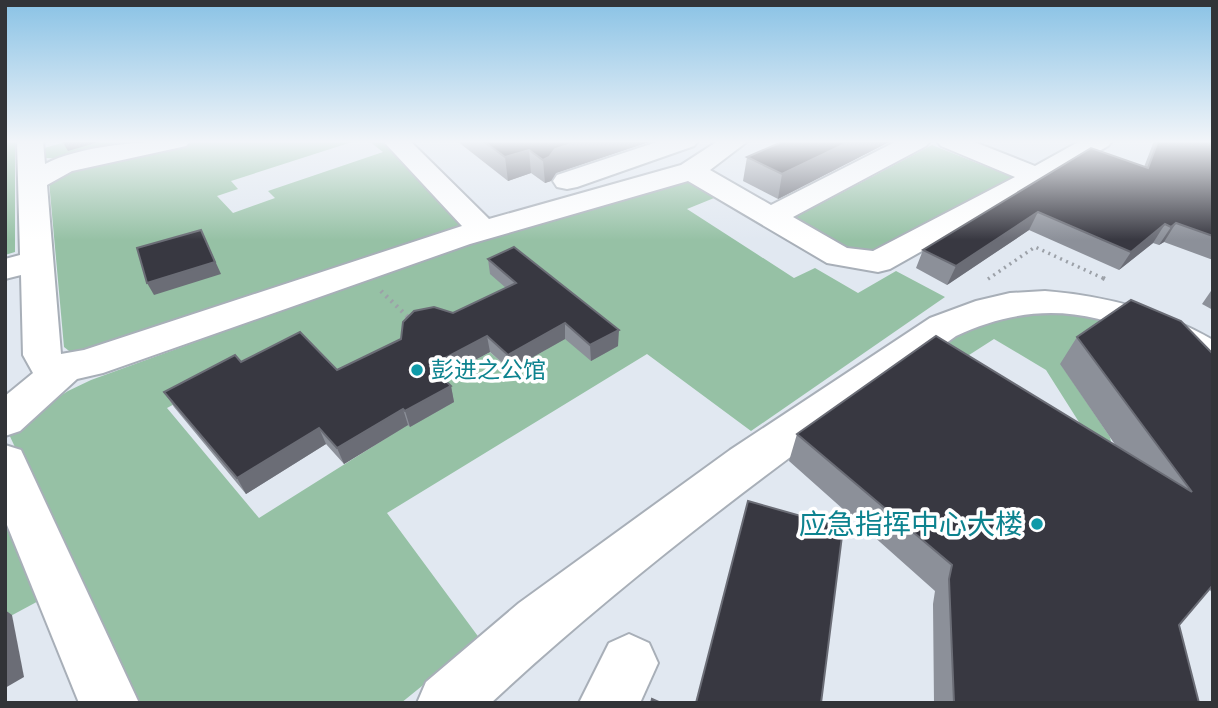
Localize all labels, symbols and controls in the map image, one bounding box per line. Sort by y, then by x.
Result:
place label: 彭进之公馆 [431,356,546,384]
marker: 彭进之公馆 [409,362,425,378]
place label: 应急指挥中心大楼 [799,508,1023,541]
marker: 应急指挥中心大楼 [1029,516,1045,532]

